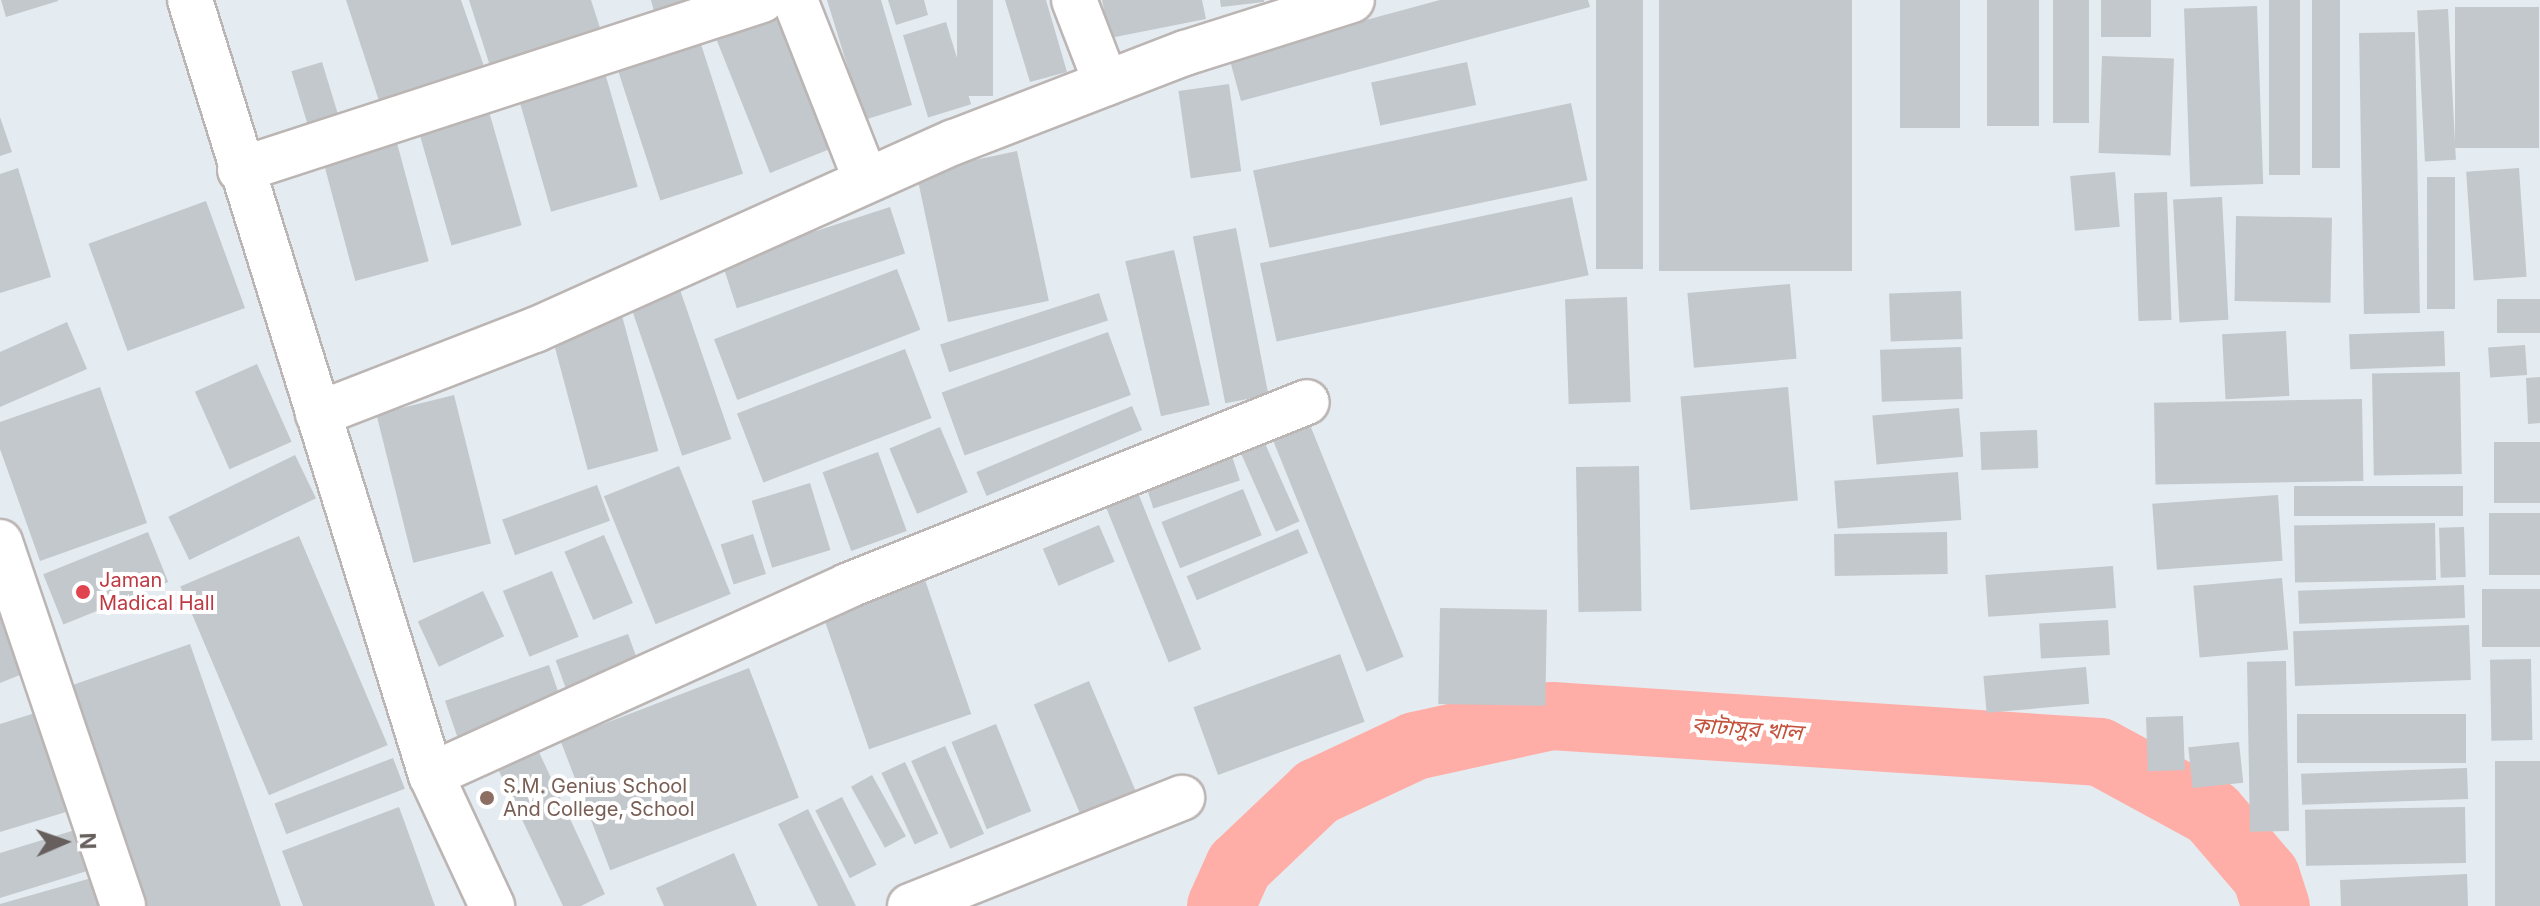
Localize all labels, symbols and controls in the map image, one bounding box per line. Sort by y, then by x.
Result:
place label: Jaman Madical Hall [99,568,214,615]
marker: Jaman Madical Hall [74,583,92,601]
water label: কাটাসুর খাল [1691,712,1803,746]
place label: S.M. Genius School And College, School [503,774,695,821]
marker: S.M. Genius School And College, School [478,789,496,807]
north arrow [24,802,104,882]
text: N [75,832,101,850]

